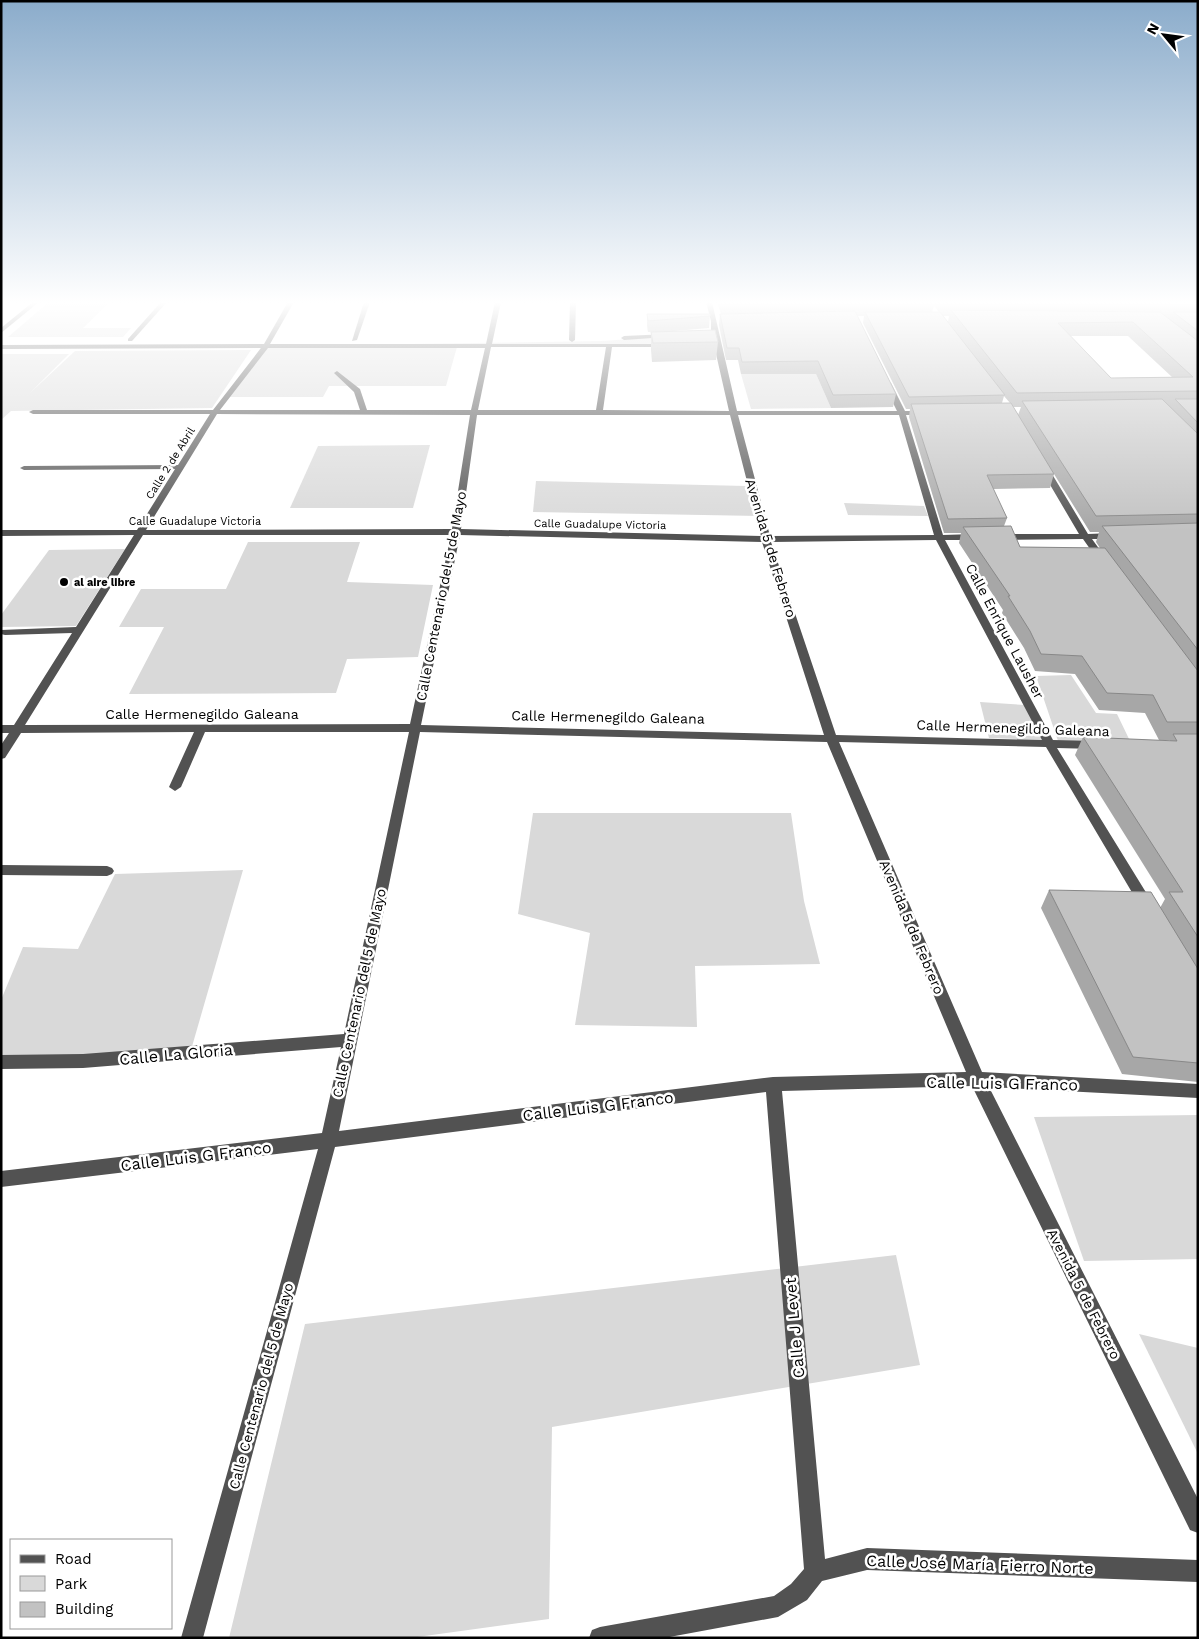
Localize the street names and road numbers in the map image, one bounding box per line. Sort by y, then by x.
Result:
street label: Calle 2 de Abril [143,424,198,502]
street label: Avenida 5 de Febrero [742,477,800,619]
street label: Calle Centenario del 5 de Mayo [413,490,469,702]
street label: Calle Guadalupe Victoria [129,515,261,528]
street label: Calle Guadalupe Victoria [534,517,666,532]
street label: Calle Enrique Lausher [962,561,1048,702]
street label: Calle Hermenegildo Galeana [105,706,299,722]
street label: Calle Hermenegildo Galeana [511,707,705,727]
street label: Calle Hermenegildo Galeana [916,717,1110,739]
street label: Avenida 5 de Febrero [876,857,948,997]
street label: Calle Centenario del 5 de Mayo [329,887,389,1099]
street label: Calle La Gloria [118,1040,234,1069]
street label: Calle Luis G Franco [926,1073,1078,1094]
street label: Calle Luis G Franco [522,1088,675,1125]
street label: Calle Luis G Franco [120,1138,273,1175]
street label: Avenida 5 de Febrero [1044,1226,1124,1362]
street label: Calle J Levet [781,1277,808,1379]
street label: Calle Centenario del 5 de Mayo [226,1281,296,1491]
street label: Calle José María Fierro Norte [866,1551,1094,1578]

